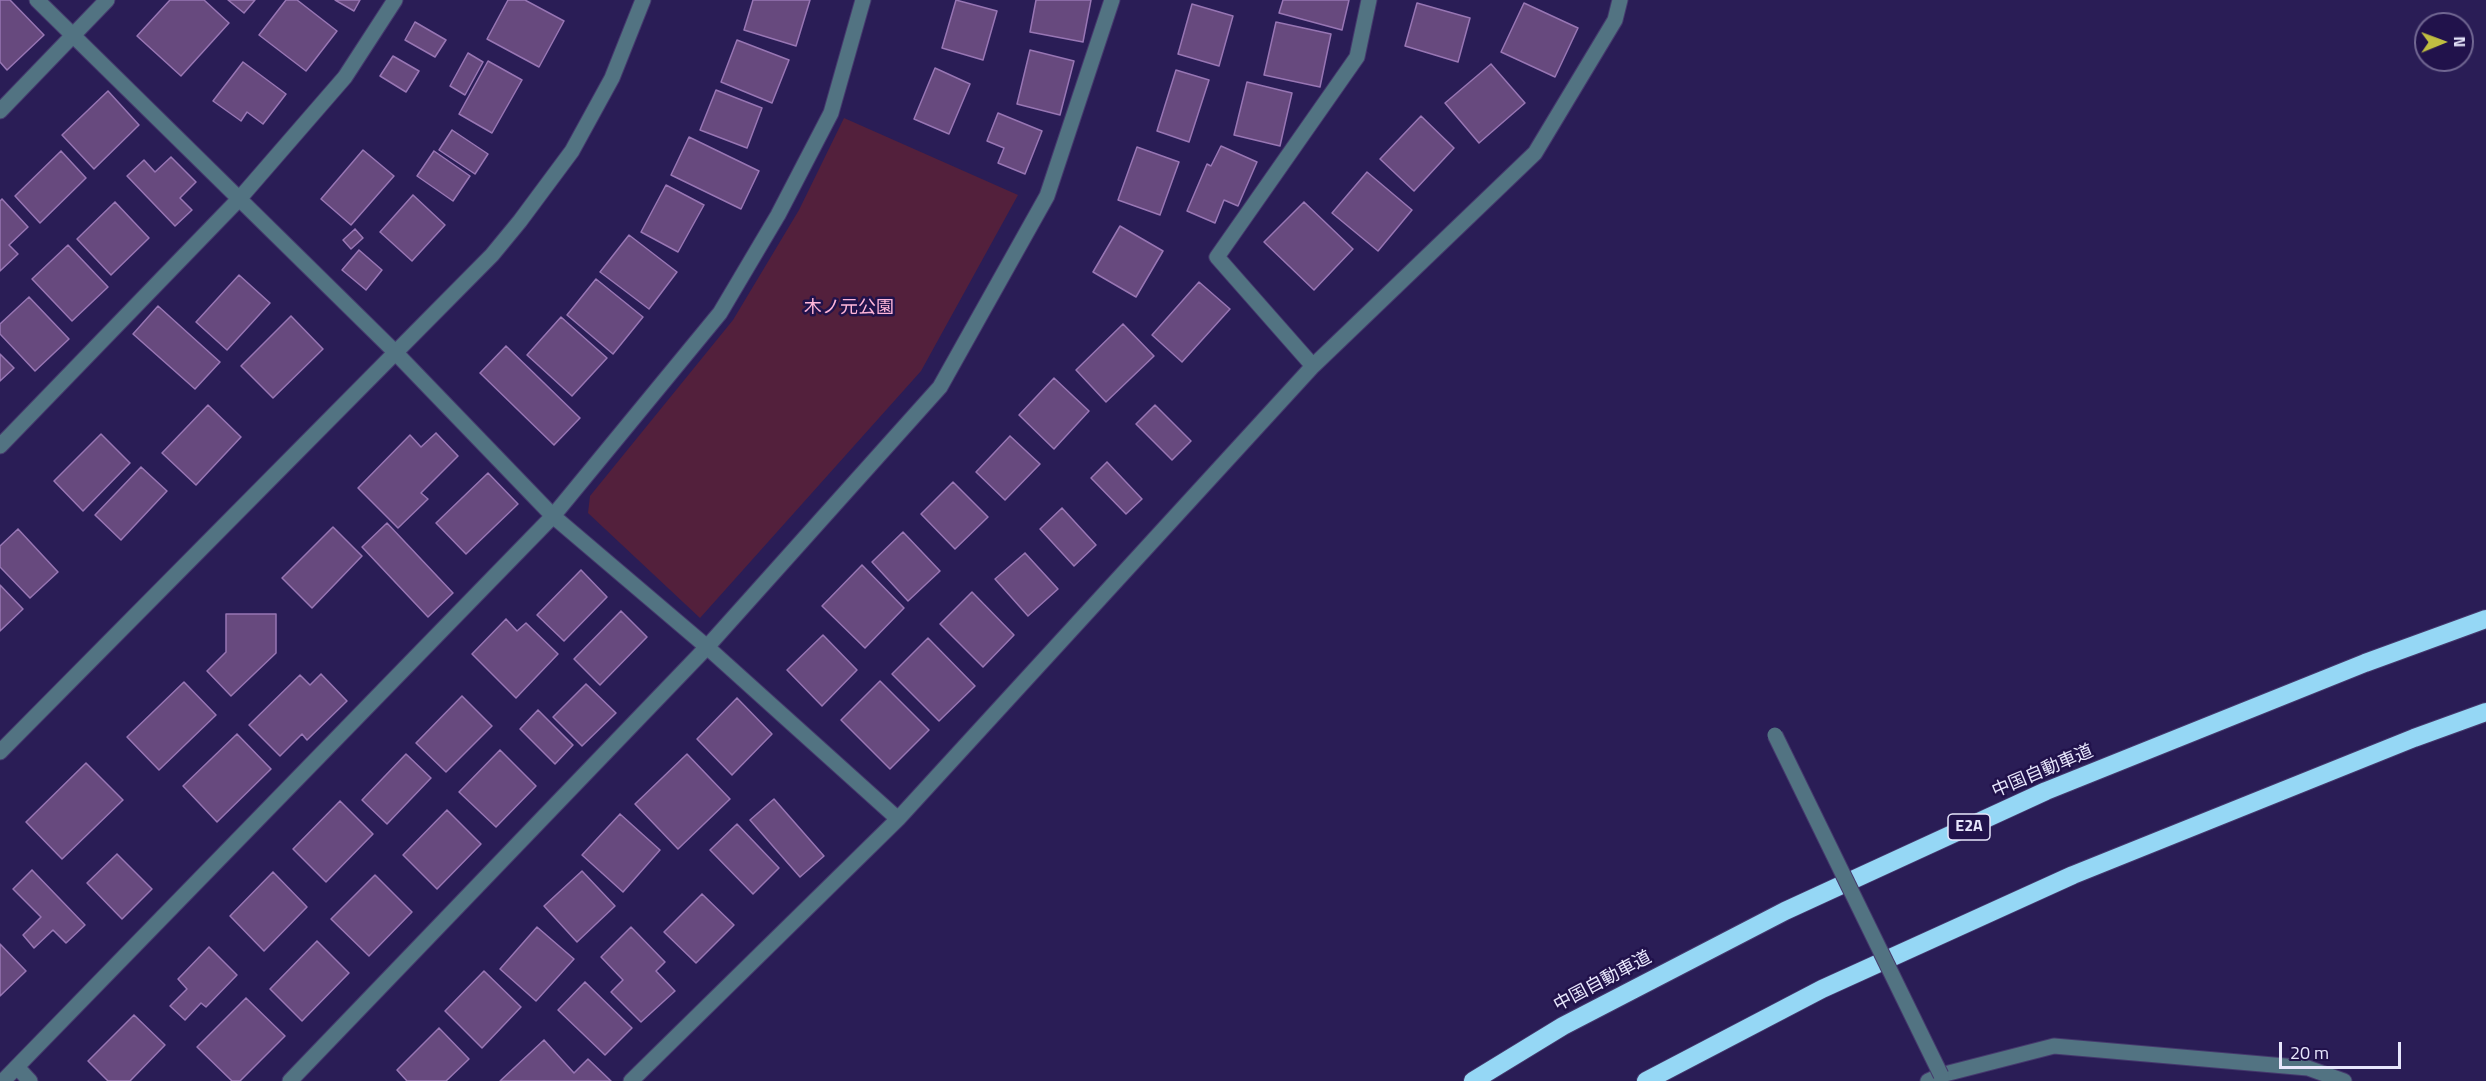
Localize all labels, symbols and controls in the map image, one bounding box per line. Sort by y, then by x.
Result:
north arrow [2414,12,2474,72]
text: N [2448,36,2472,47]
park label: 木ノ元公園 [804,298,894,320]
street label: 中国自動車道 [1989,741,2097,803]
road number: E2A [1948,814,1990,840]
street label: 中国自動車道 [1550,947,1656,1017]
scale bar [2282,1030,2404,1068]
text: 20 m [2290,1039,2329,1066]

